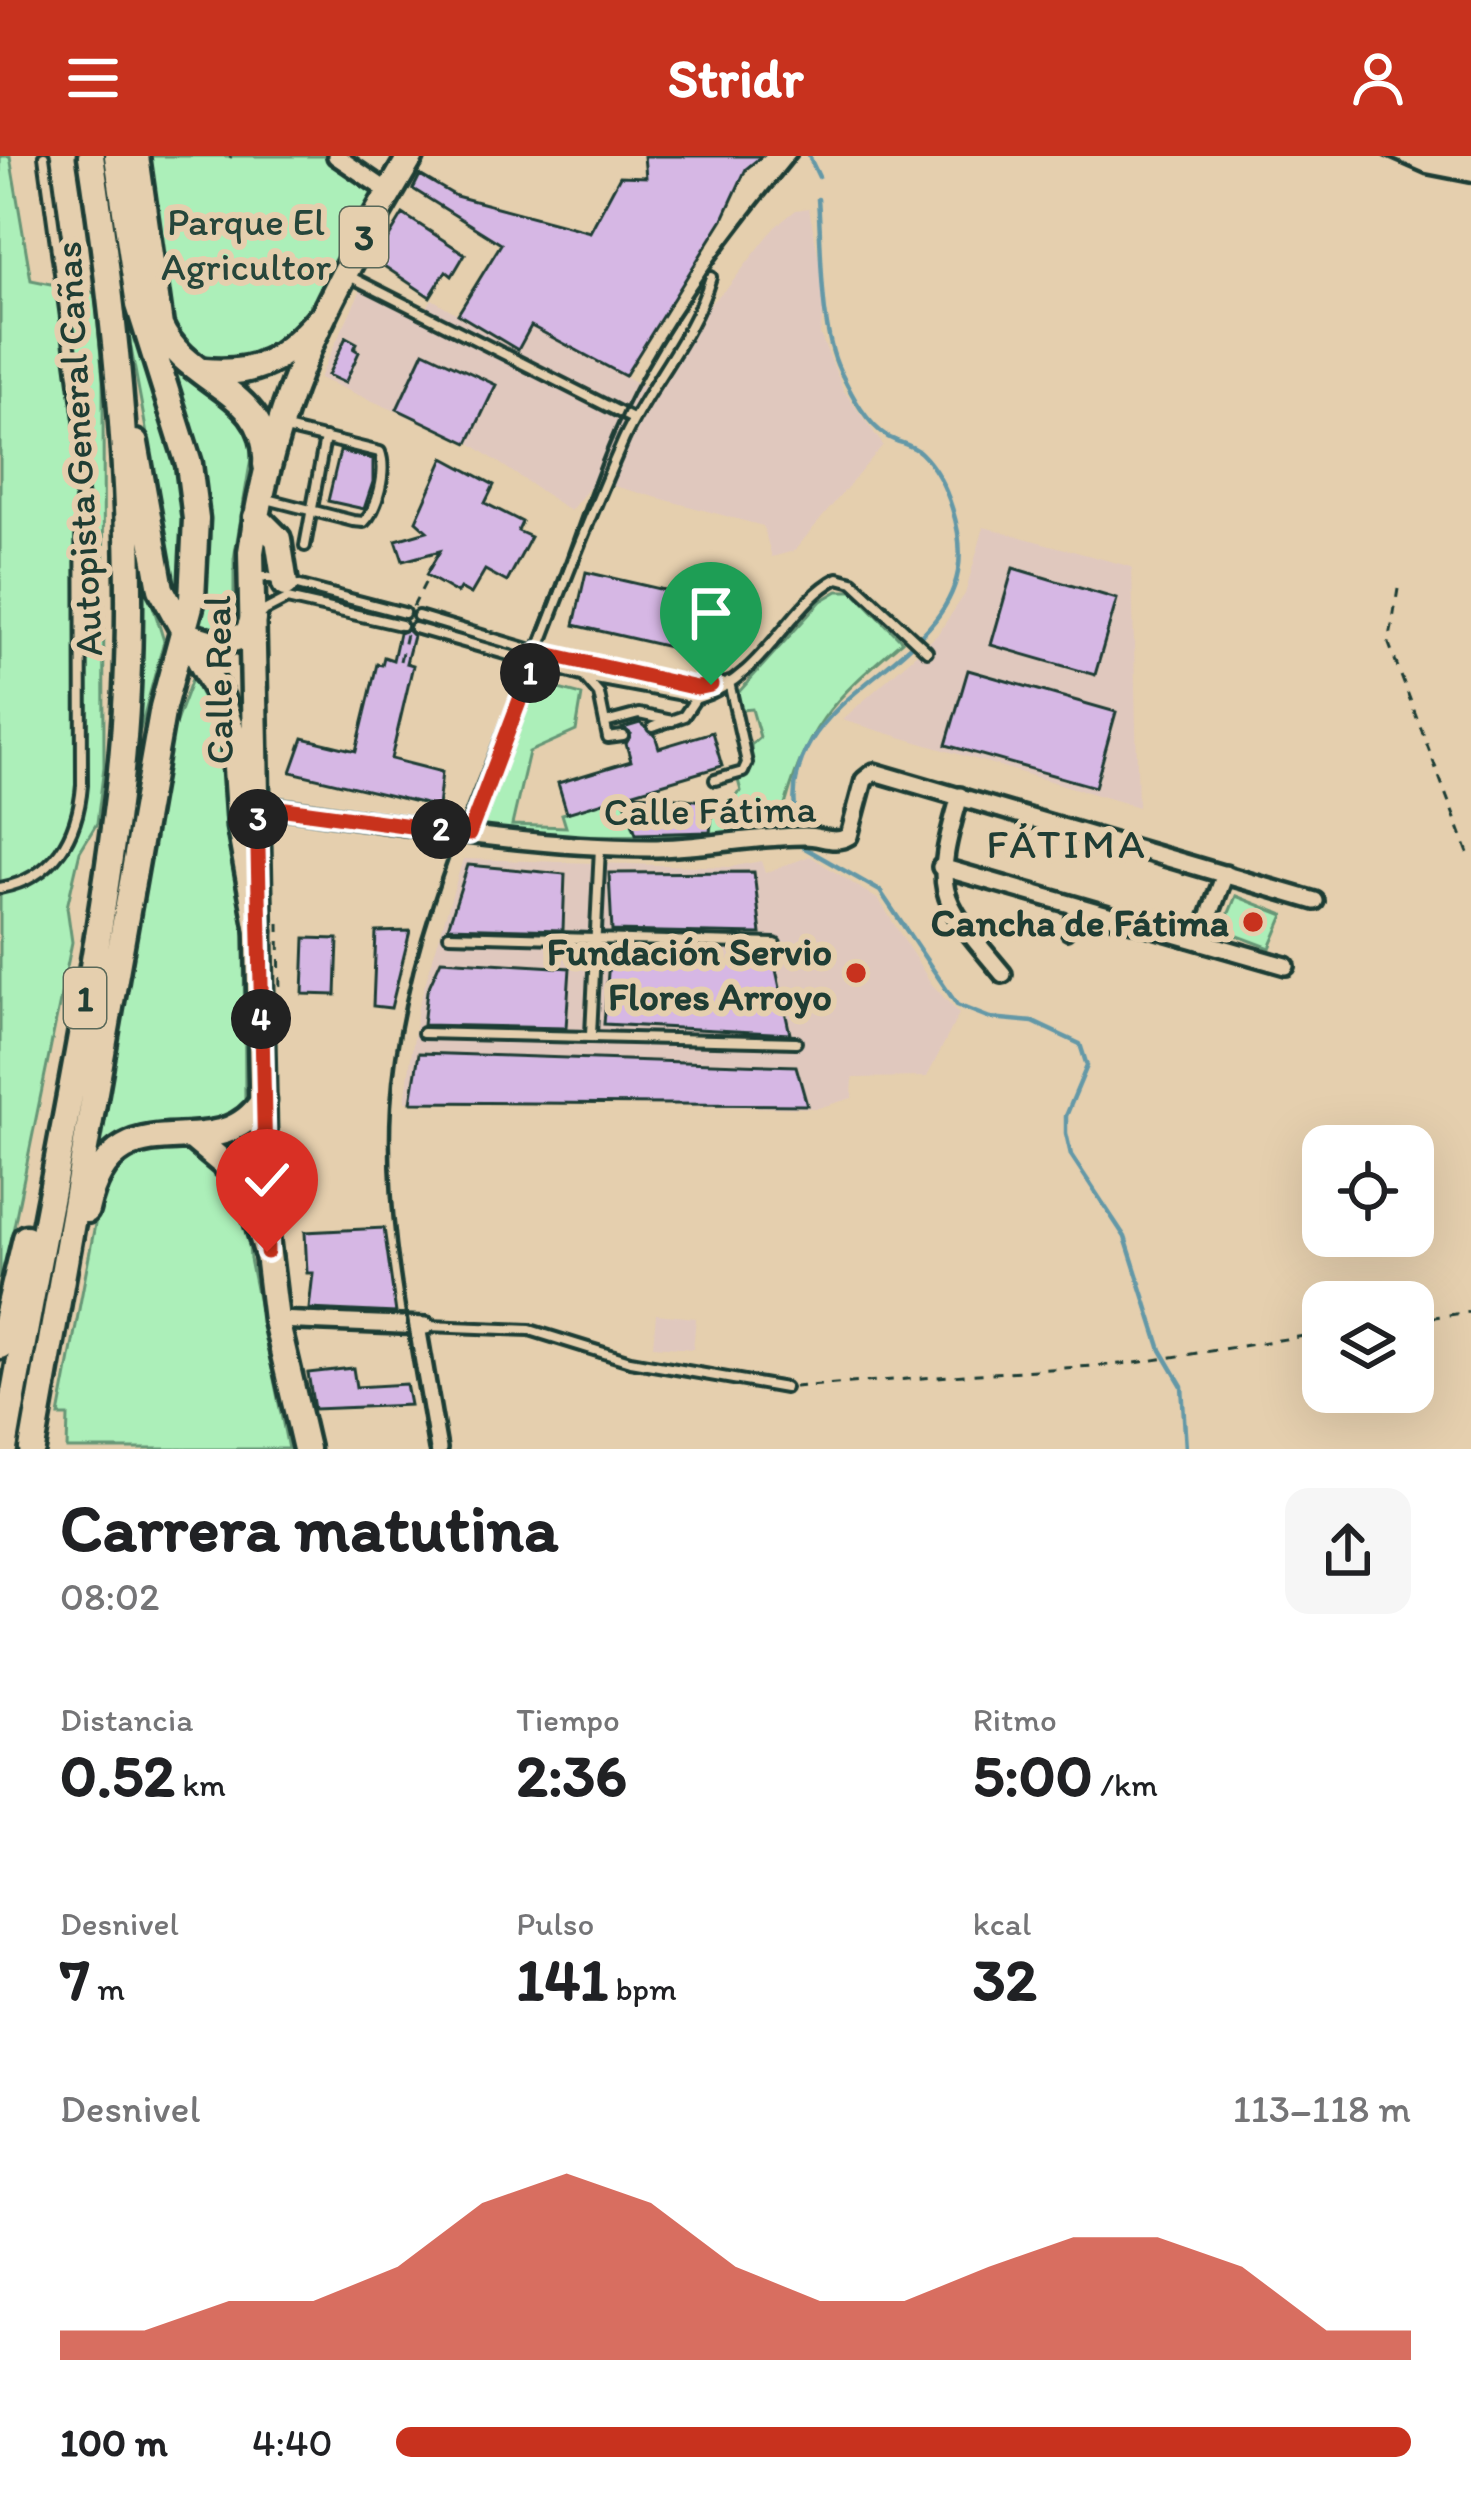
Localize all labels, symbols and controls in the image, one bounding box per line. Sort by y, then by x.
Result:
icon: menu [60,45,126,111]
icon: person [1345,45,1411,111]
text: Stridr [668,46,803,111]
park label: Parque El Agricultor [161,198,332,290]
road number: 3 [340,207,388,267]
street label: Autopista General Cañas [44,240,112,658]
pin [660,562,762,685]
icon: arrive [678,580,744,646]
street label: Calle Real [193,595,243,765]
pin: 1 [500,643,560,703]
text: 1 [522,653,538,692]
street label: Calle Fátima [603,785,817,835]
pin: 3 [228,789,288,849]
text: 3 [249,799,267,838]
pin: 2 [411,799,471,859]
text: 2 [432,809,450,848]
district label: FÁTIMA [986,818,1148,869]
place label: Cancha de Fátima [930,899,1229,946]
marker: Cancha de Fátima [1240,909,1266,935]
place label: Fundación Servio Flores Arroyo [547,928,832,1020]
marker: Fundación Servio Flores Arroyo [843,960,869,986]
road number: 1 [64,968,106,1028]
pin: 4 [231,989,291,1049]
text: 4 [251,999,271,1038]
map controls [1302,1125,1434,1413]
button: locate [1302,1125,1434,1257]
pin [216,1129,318,1252]
icon: check [234,1147,300,1213]
button: layers [1302,1281,1434,1413]
text: Carrera matutina [60,1488,558,1568]
button: share [1285,1488,1411,1614]
text: 08:02 [60,1573,160,1620]
text: Distancia [60,1700,193,1739]
text: Tiempo [516,1700,620,1739]
text: Ritmo [973,1700,1057,1739]
text: 0.52 [60,1739,175,1811]
text: 2:36 [516,1739,627,1811]
text: 5:00 [973,1739,1093,1811]
text: km [175,1765,226,1804]
text: /km [1093,1765,1158,1804]
text: Desnivel [60,1904,179,1943]
text: Pulso [516,1904,594,1943]
text: kcal [973,1904,1031,1943]
text: 7 [60,1943,90,2015]
text: 141 [516,1943,608,2015]
text: 32 [973,1943,1037,2015]
text: m [90,1969,125,2008]
text: bpm [608,1969,677,2008]
text: Desnivel [60,2085,200,2132]
text: 113–118 m [1233,2085,1411,2132]
text: 100 m [60,2419,168,2466]
text: 4:40 [252,2419,332,2466]

